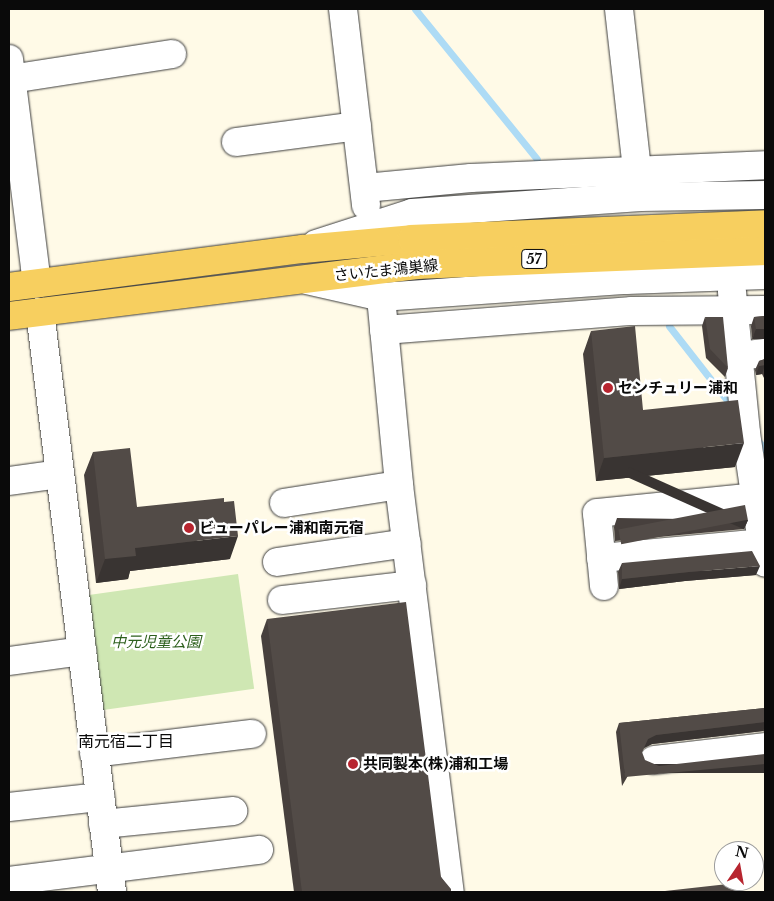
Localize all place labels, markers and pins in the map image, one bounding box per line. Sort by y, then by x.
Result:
place label: センチュリー浦和 [618,379,738,397]
marker: センチュリー浦和 [602,382,614,394]
place label: ビューパレー浦和南元宿 [199,519,364,537]
marker: ビューパレー浦和南元宿 [183,522,195,534]
place label: 共同製本(株)浦和工場 [363,755,508,773]
marker: 共同製本(株)浦和工場 [347,758,359,770]

